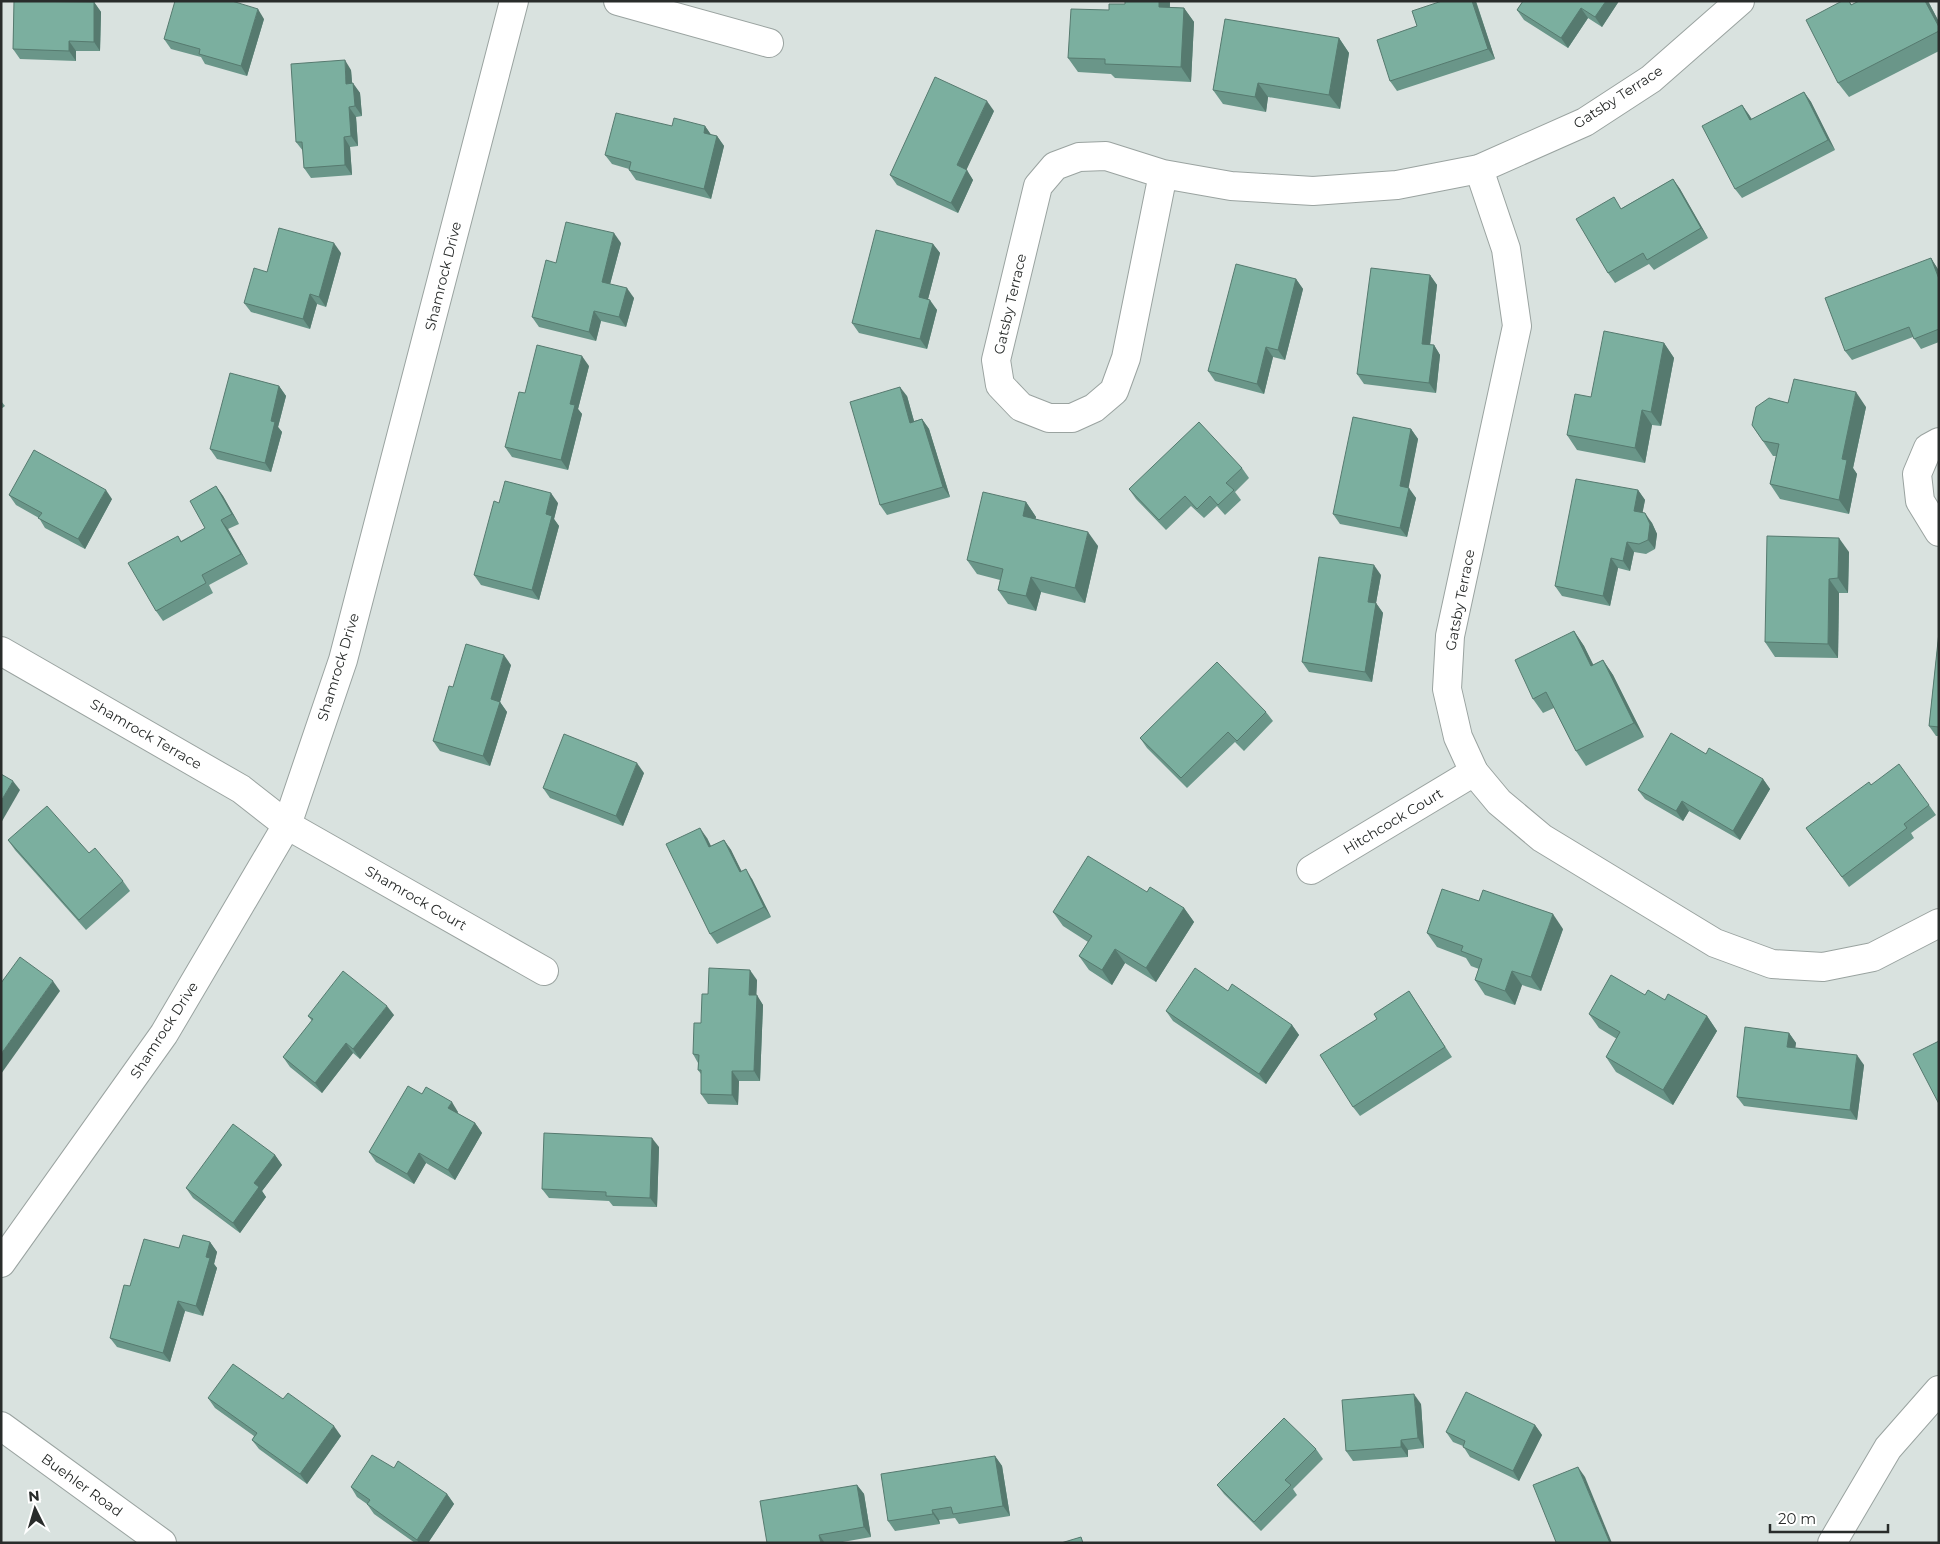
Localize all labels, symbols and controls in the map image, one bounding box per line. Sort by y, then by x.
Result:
street label: Gatsby Terrace [1570,61,1666,133]
street label: Shamrock Drive [421,220,465,332]
street label: Gatsby Terrace [990,252,1030,356]
street label: Gatsby Terrace [1441,548,1479,652]
street label: Shamrock Drive [313,611,363,723]
street label: Shamrock Terrace [87,695,205,773]
street label: Hitchcock Court [1340,784,1446,858]
street label: Shamrock Court [362,862,470,935]
street label: Shamrock Drive [126,978,202,1082]
street label: Buehler Road [38,1450,126,1520]
north arrow [10,1484,60,1534]
text: N [27,1487,40,1506]
scale bar [1770,1502,1888,1534]
text: 20 m [1778,1509,1816,1528]

